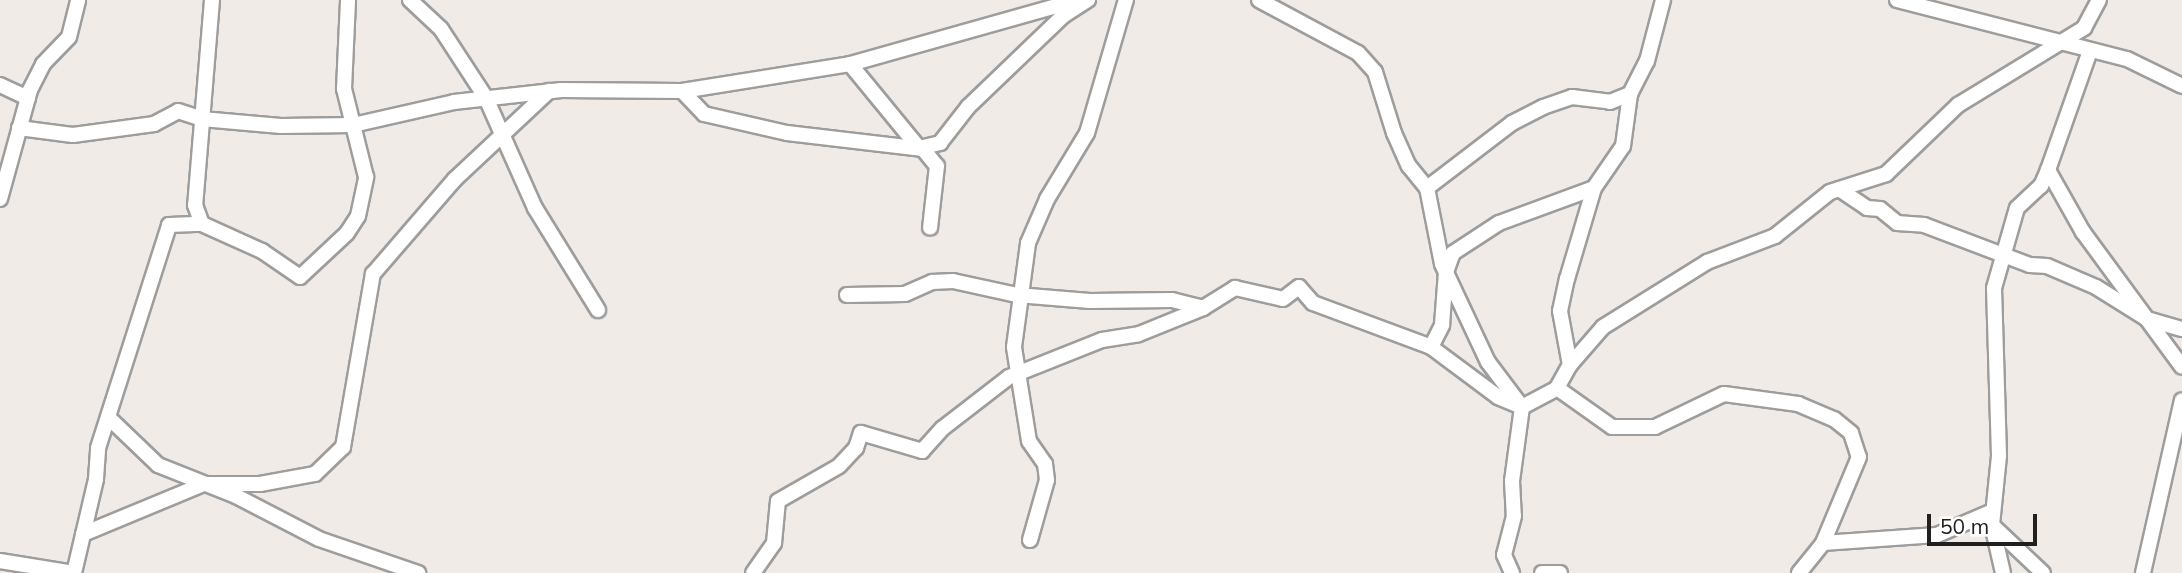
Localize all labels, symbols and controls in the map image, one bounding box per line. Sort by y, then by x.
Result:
scale bar [1930,500,2040,544]
text: 50 m [1940,513,1989,539]

